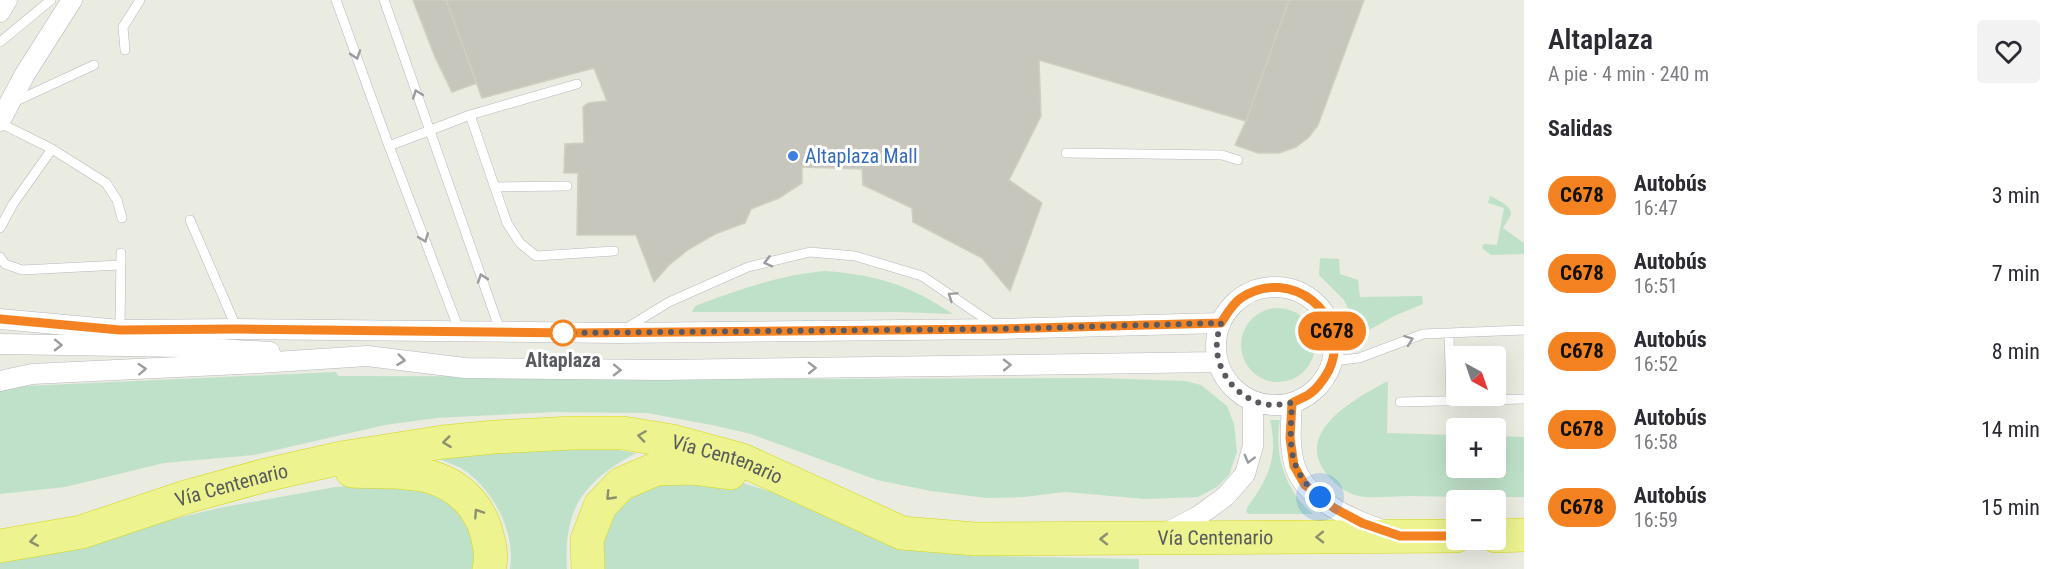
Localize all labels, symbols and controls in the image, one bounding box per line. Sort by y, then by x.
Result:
button: heart [1977,20,2040,83]
text: Altaplaza [1548,23,1653,56]
one-way arrow [349,49,362,60]
text: A pie · 4 min · 240 m [1548,62,1709,86]
one-way arrow [412,89,425,100]
text: Salidas [1548,116,1613,141]
place label: Altaplaza Mall [805,144,917,168]
marker: Altaplaza Mall [786,149,800,163]
text: Autobús [1634,171,1707,196]
text: C678 [1560,183,1604,207]
text: 3 min [1992,183,2040,208]
text: 16:47 [1634,196,1678,220]
one-way arrow [417,232,429,243]
text: Autobús [1634,249,1707,274]
one-way arrow [763,255,773,268]
text: C678 [1560,261,1604,285]
text: 7 min [1992,261,2040,286]
one-way arrow [477,273,490,284]
text: 16:51 [1634,274,1678,298]
one-way arrow [948,292,959,303]
line badge: C678 [1290,312,1374,350]
text: C678 [1310,319,1354,343]
marker: Altaplaza [550,320,576,346]
text: Autobús [1634,327,1707,352]
one-way arrow [1403,334,1414,347]
one-way arrow [54,339,63,351]
text: C678 [1560,339,1604,363]
text: 8 min [1992,339,2040,364]
north arrow [1446,346,1506,406]
map controls [1446,346,1506,550]
place label: Altaplaza [525,348,601,372]
text: 16:52 [1634,352,1678,376]
one-way arrow [397,353,406,366]
one-way arrow [1002,359,1011,371]
one-way arrow [137,362,146,375]
one-way arrow [807,362,816,374]
one-way arrow [612,363,621,376]
text: Autobús [1634,405,1707,430]
text: C678 [1560,417,1604,441]
text: 14 min [1981,417,2040,442]
button: + [1446,418,1506,478]
street label: Vía Centenario [669,429,786,489]
one-way arrow [637,430,646,442]
text: 16:58 [1634,430,1678,454]
one-way arrow [443,435,452,448]
one-way arrow [1244,454,1257,464]
street label: Vía Centenario [172,458,290,512]
your location [1305,482,1335,512]
text: Autobús [1634,483,1707,508]
one-way arrow [606,489,617,499]
button: − [1446,490,1506,550]
text: C678 [1560,495,1604,519]
text: 15 min [1981,495,2040,520]
text: 16:59 [1634,508,1678,532]
one-way arrow [474,509,485,520]
street label: Vía Centenario [1157,525,1273,550]
one-way arrow [1316,531,1325,543]
one-way arrow [1100,533,1109,545]
one-way arrow [29,534,38,546]

